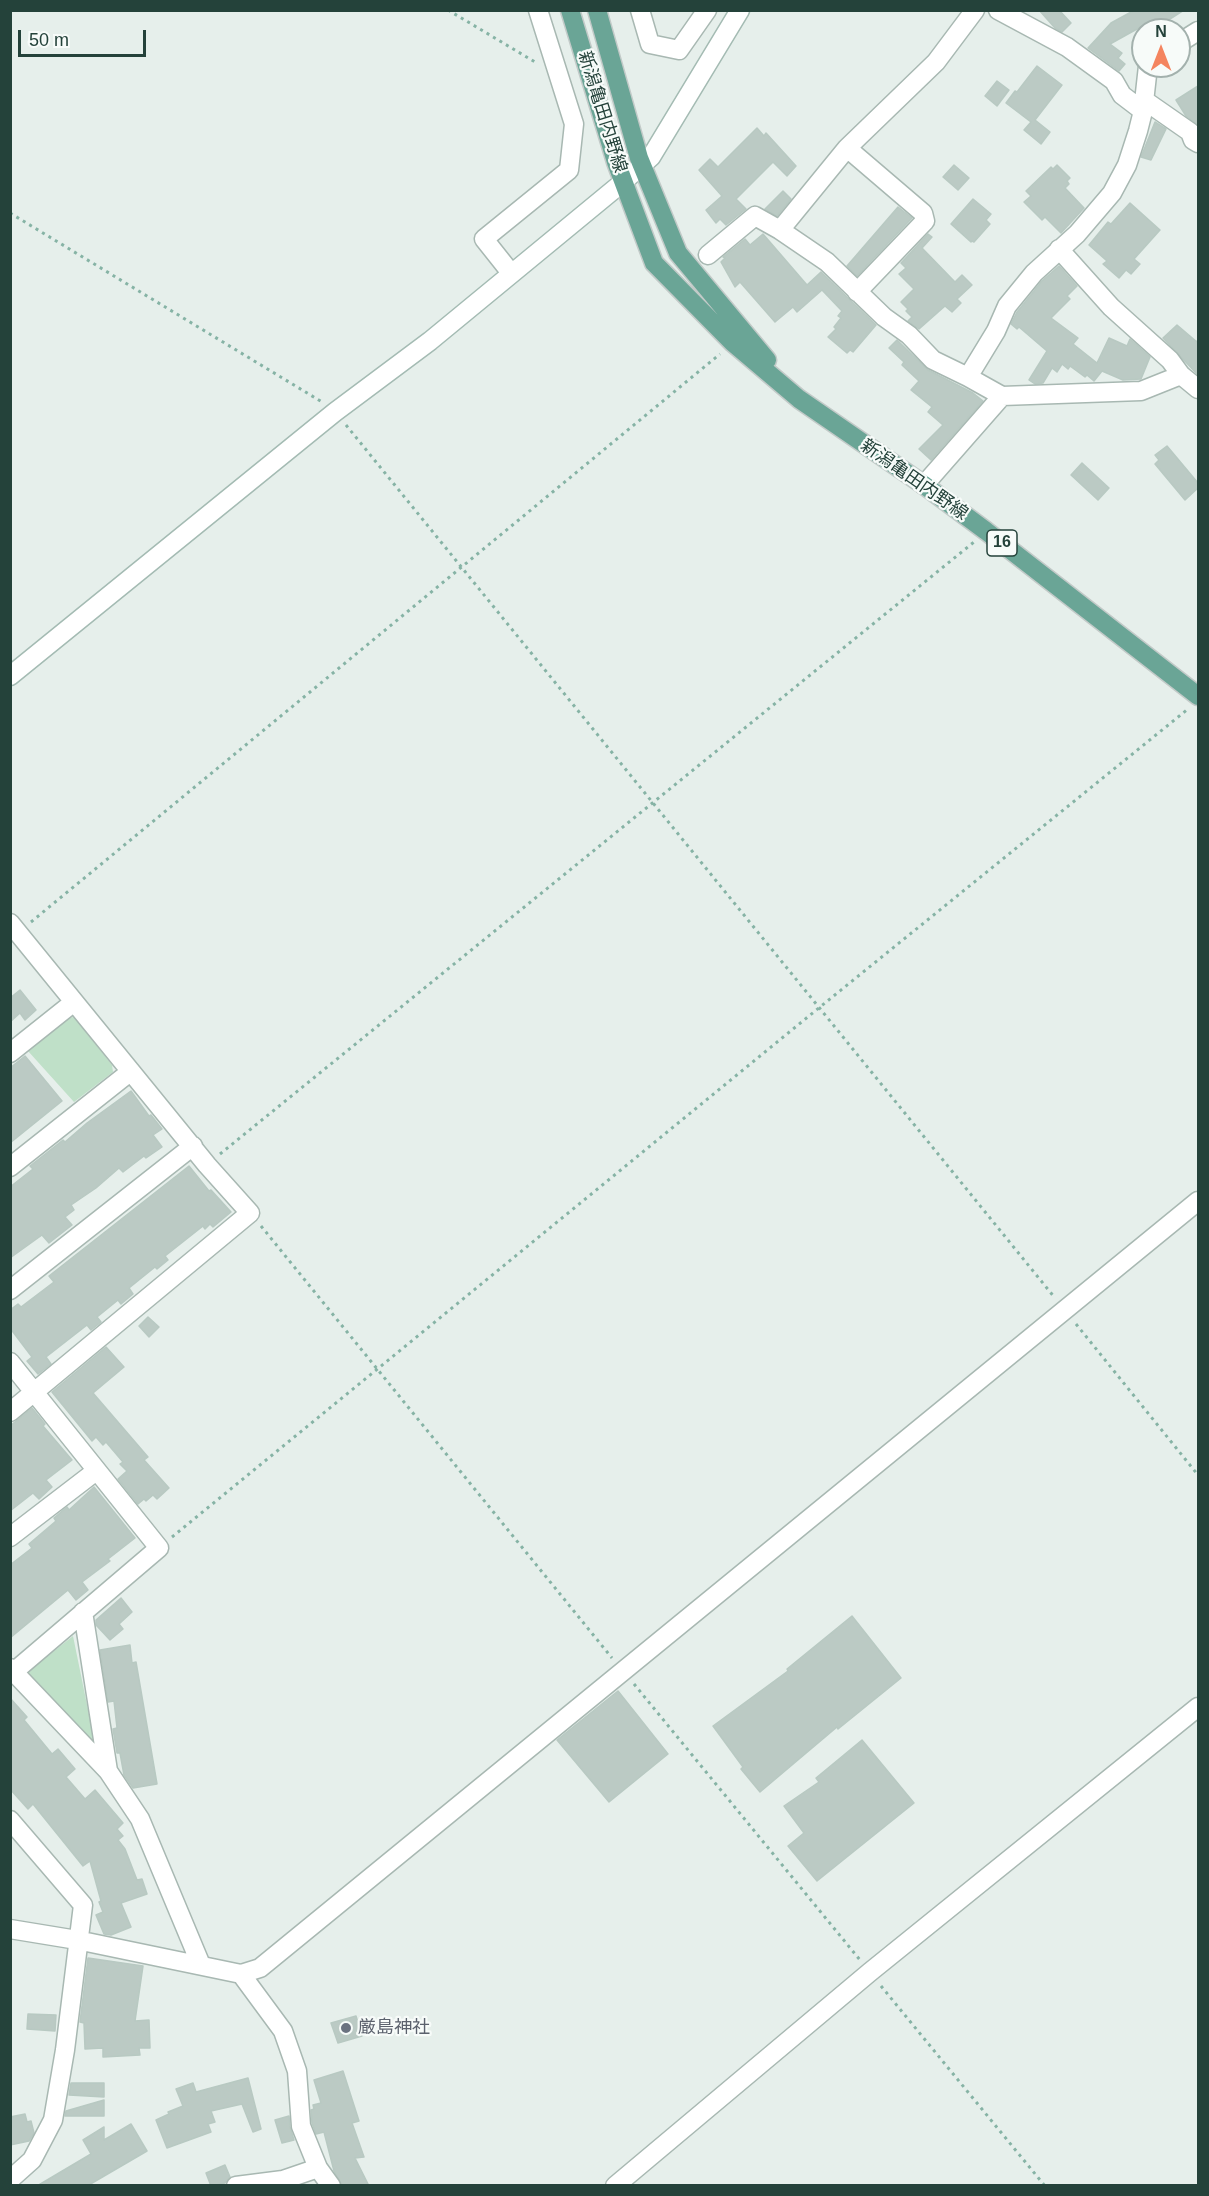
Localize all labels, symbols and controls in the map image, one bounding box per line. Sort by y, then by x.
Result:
scale bar [21,18,148,56]
north arrow [1131,18,1191,78]
text: N [1155,23,1167,40]
text: 50 m [29,30,69,50]
street label: 新潟亀田内野線 [573,49,631,175]
street label: 新潟亀田内野線 [856,435,972,525]
road number: 16 [987,530,1017,556]
place label: 厳島神社 [358,2017,430,2039]
marker: 厳島神社 [339,2021,353,2035]

